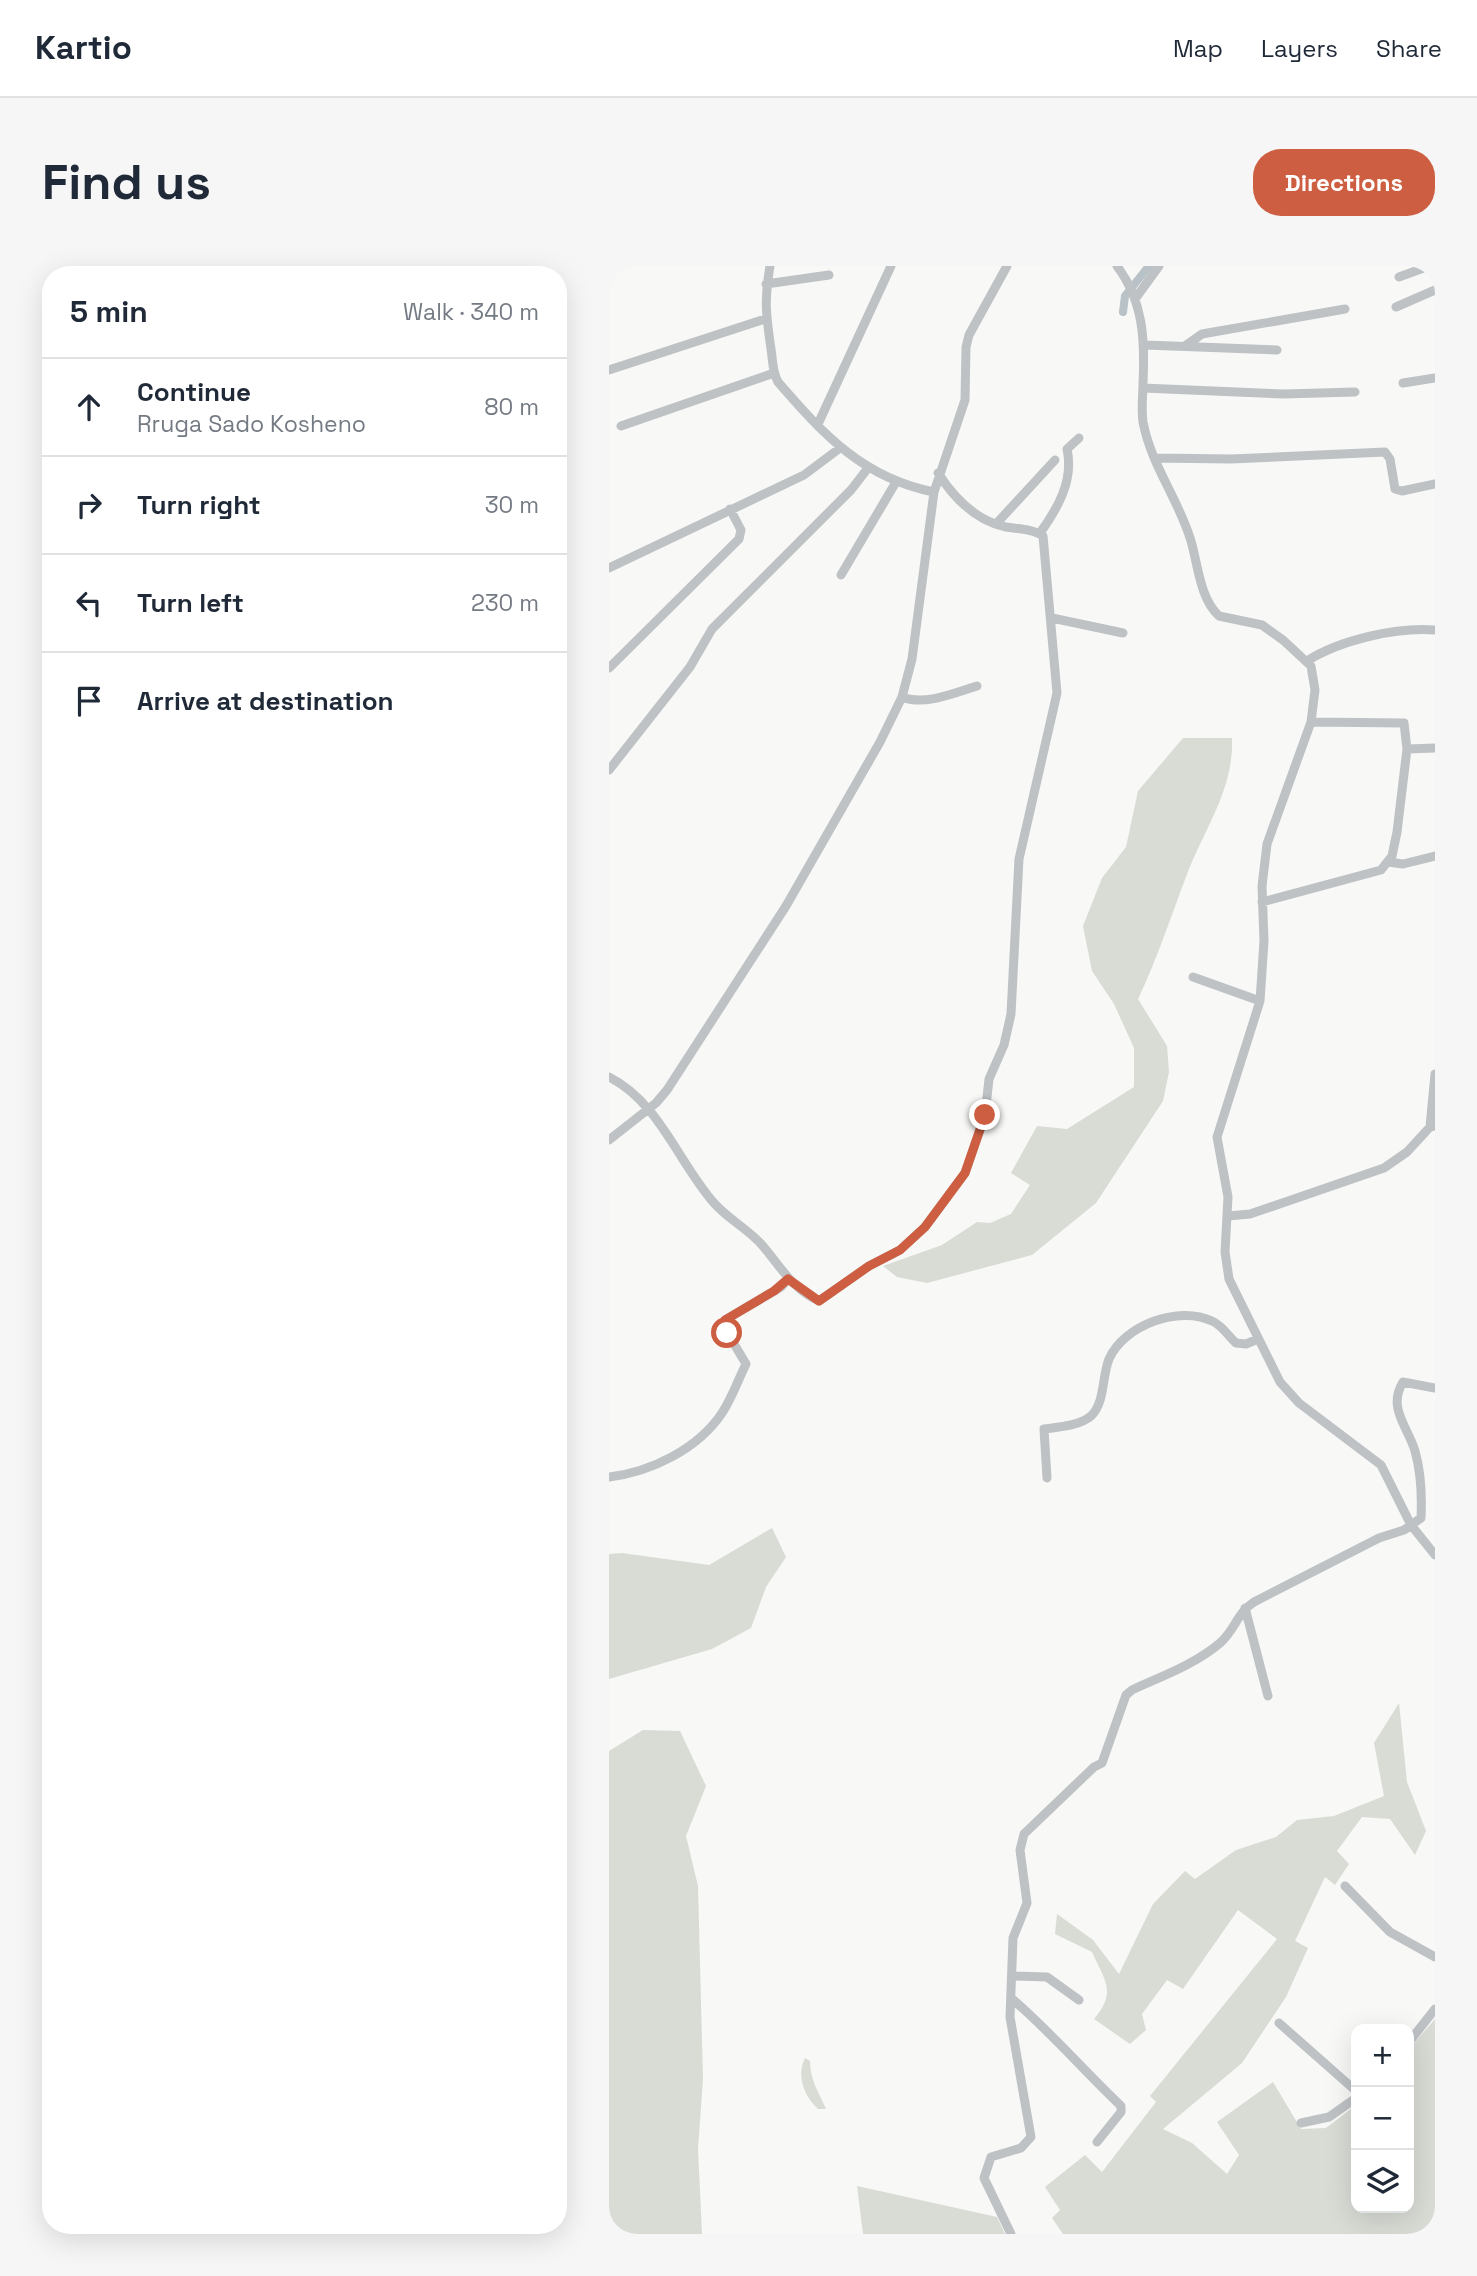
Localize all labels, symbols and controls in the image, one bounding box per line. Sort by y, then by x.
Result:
text: Kartio [35,27,132,69]
text: Map [1173,33,1223,64]
text: Layers [1261,33,1338,64]
text: Share [1376,33,1442,64]
button: Directions [1253,149,1435,216]
text: Find us [42,151,211,213]
text: 5 min [70,292,148,331]
text: Walk · 340 m [403,297,539,327]
text: Continue [137,375,251,409]
icon: ahead [70,388,108,426]
text: 80 m [484,392,539,422]
text: Rruga Sado Kosheno [137,409,366,439]
icon: right [70,486,108,524]
text: Turn right [137,488,261,522]
text: 30 m [485,490,539,520]
icon: left [70,584,108,622]
text: Turn left [137,586,244,620]
text: 230 m [471,588,539,618]
icon: arrive [70,682,108,720]
text: Arrive at destination [137,684,394,718]
route end [969,1099,1000,1130]
route start [711,1317,742,1348]
map controls [1351,2024,1414,2213]
button: + [1351,2024,1414,2087]
button: − [1351,2087,1414,2150]
button: layers [1351,2150,1414,2213]

